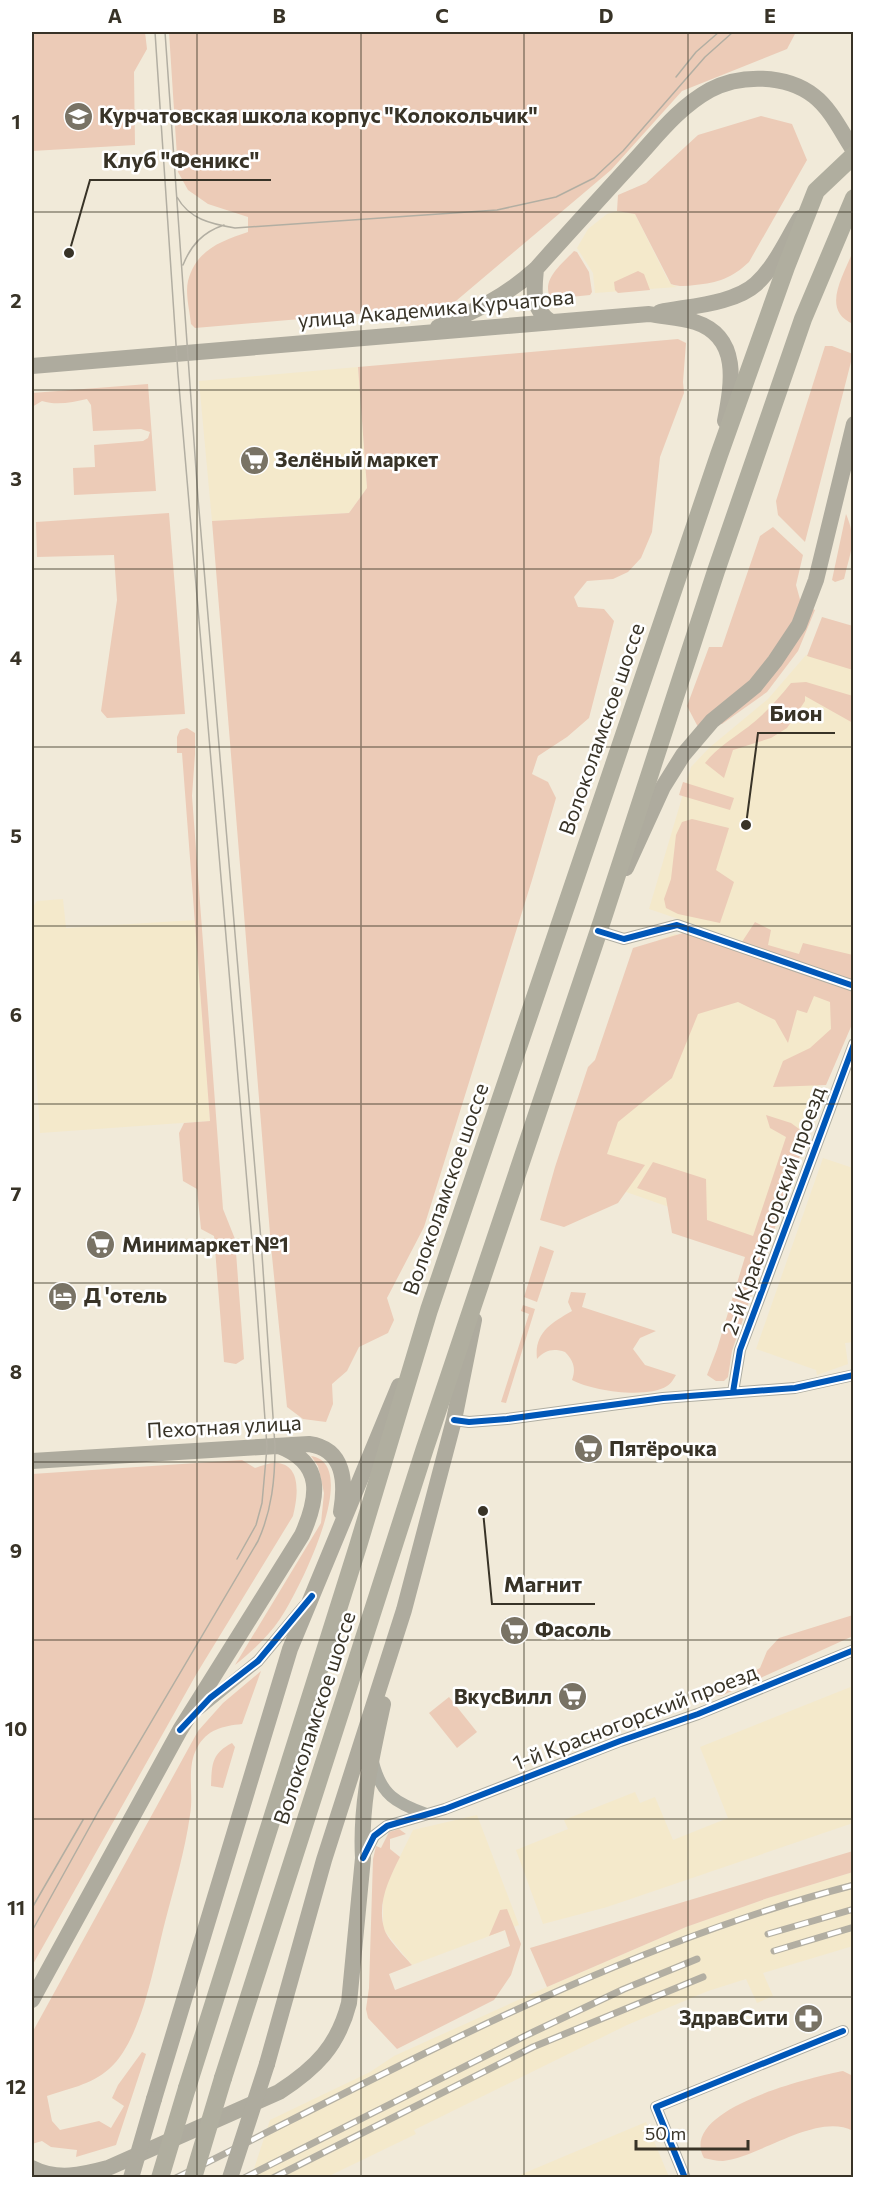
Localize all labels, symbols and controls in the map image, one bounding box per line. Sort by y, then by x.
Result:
text: A [108,3,122,27]
text: B [272,3,286,27]
text: C [435,3,449,27]
text: D [599,3,613,27]
text: E [764,3,776,27]
school or university icon: Курчатовская школа корпус "Колокольчик" [62,100,94,132]
place label: Курчатовская школа корпус "Колокольчик" [99,102,538,127]
text: 1 [11,109,21,133]
callout: Клуб "Феникс" [90,140,271,180]
text: Клуб "Феникс" [103,146,259,173]
street label: улица Академика Курчатова [297,283,575,332]
text: 2 [10,288,22,312]
supermarket icon: Зелёный маркет [238,444,270,476]
place label: Зелёный маркет [275,446,438,471]
text: 3 [10,466,22,490]
street label: Волоколамское шоссе [553,619,649,838]
text: 4 [10,645,22,669]
callout: Бион [758,693,835,733]
text: Бион [770,699,823,726]
text: 5 [10,823,22,847]
text: 6 [10,1002,22,1026]
street label: Волоколамское шоссе [397,1079,493,1298]
street label: 2-й Красногорский проезд [716,1083,829,1338]
text: 7 [11,1181,22,1205]
supermarket icon: Минимаркет №1 [85,1229,117,1261]
place label: Минимаркет №1 [122,1231,289,1256]
hotel icon: Д 'отель [47,1280,79,1312]
place label: Д 'отель [84,1282,167,1307]
text: 8 [10,1359,22,1383]
street label: Пехотная улица [146,1409,302,1442]
supermarket icon: Пятёрочка [572,1433,604,1465]
place label: Пятёрочка [609,1435,717,1460]
text: 9 [10,1538,22,1562]
callout: Магнит [492,1564,595,1604]
text: Магнит [504,1570,583,1597]
street label: Волоколамское шоссе [267,1608,360,1827]
supermarket icon: Фасоль [498,1614,530,1646]
place label: Фасоль [535,1616,611,1641]
street label: 1-й Красногорский проезд [509,1658,760,1775]
supermarket icon: ВкусВилл [557,1681,589,1713]
place label: ВкусВилл [454,1683,552,1708]
text: 10 [5,1716,27,1740]
text: 11 [7,1895,25,1919]
pharmacy icon: ЗдравСити [793,2002,825,2034]
place label: ЗдравСити [679,2004,788,2029]
text: 12 [6,2074,26,2098]
scale bar [636,2113,748,2151]
text: 50 m [645,2122,686,2144]

